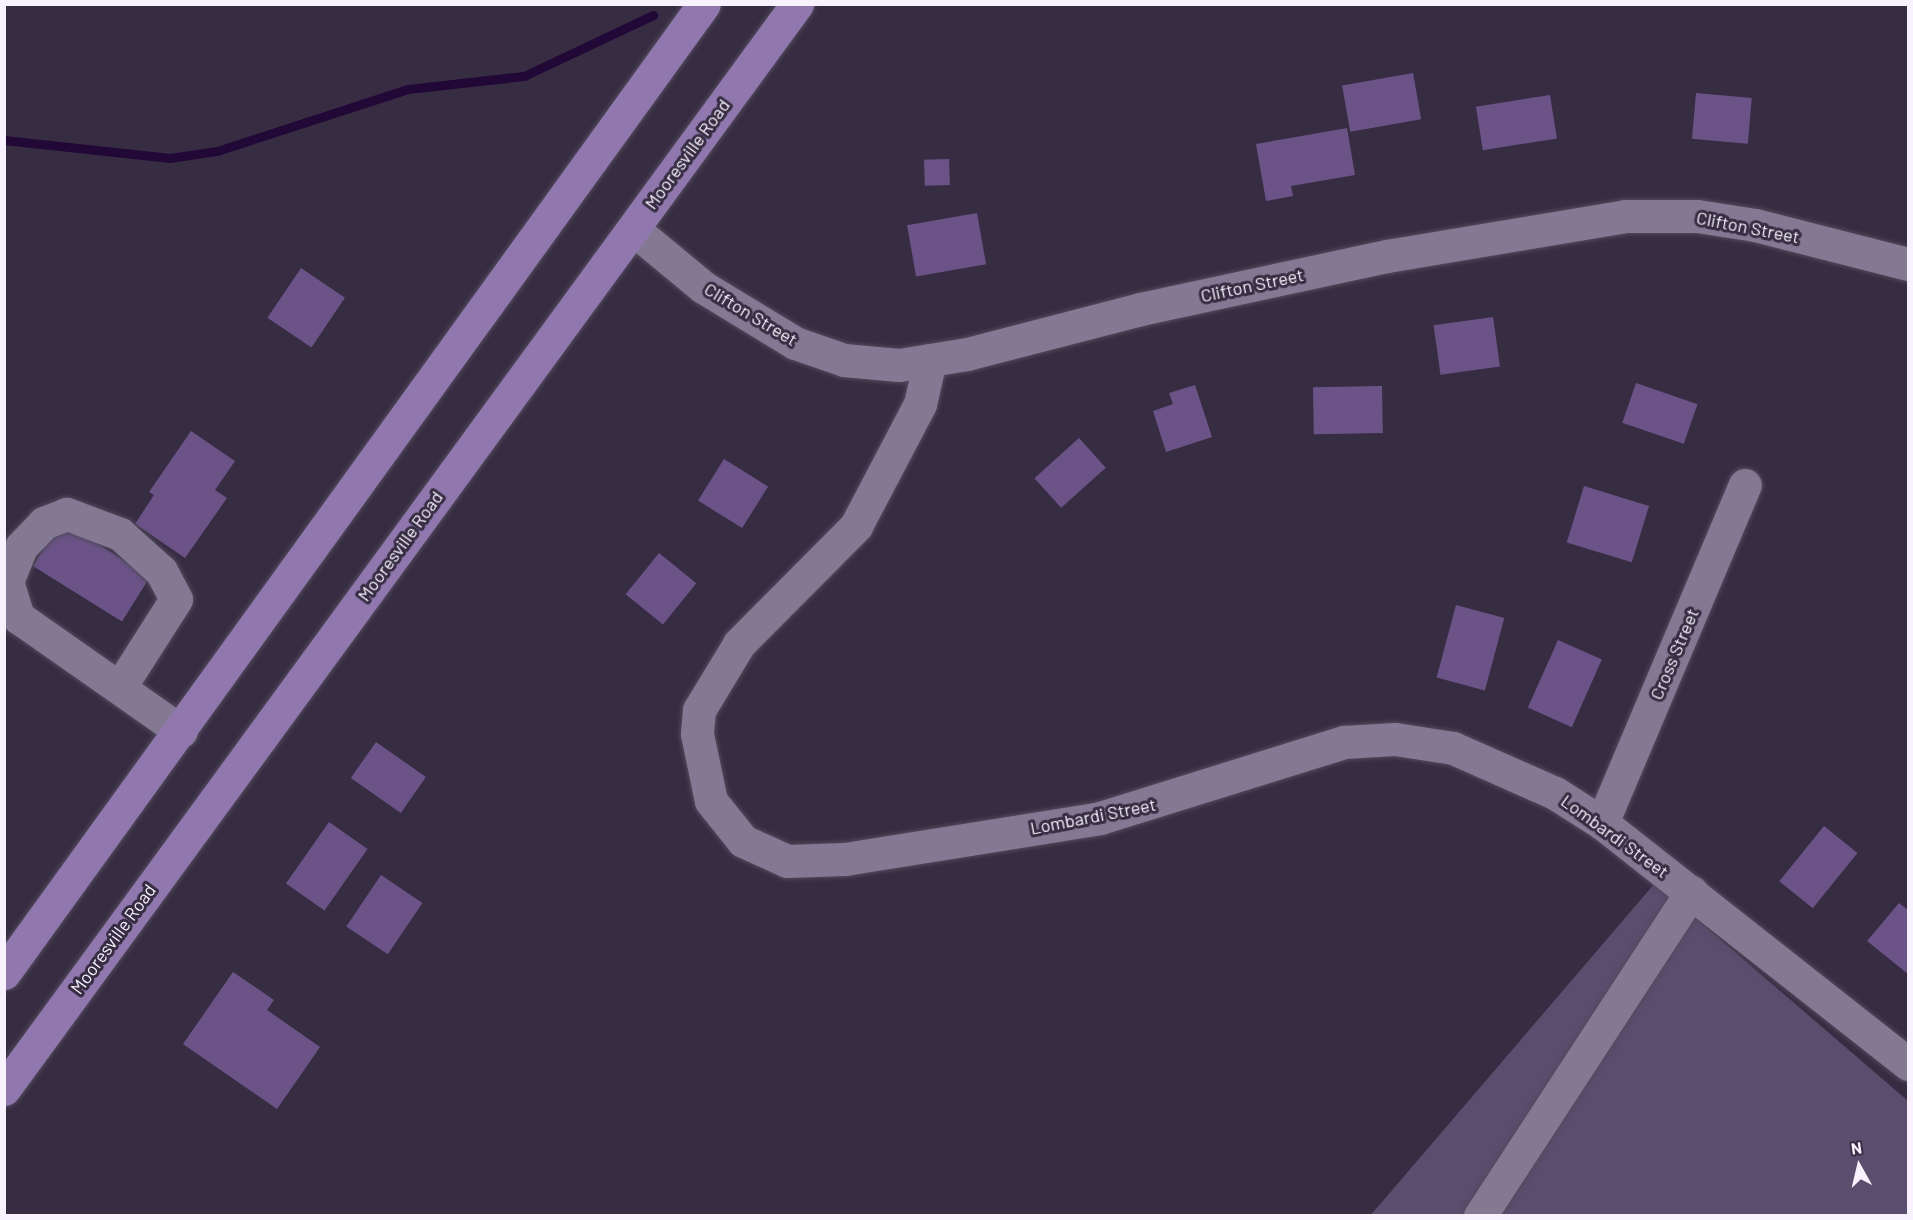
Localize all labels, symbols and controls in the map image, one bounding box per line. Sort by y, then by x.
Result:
street label: Mooresville Road [640,95,734,213]
street label: Clifton Street [1695,206,1801,248]
street label: Clifton Street [1199,264,1305,306]
street label: Clifton Street [701,278,801,350]
street label: Mooresville Road [353,487,447,605]
street label: Cross Street [1645,605,1703,703]
street label: Lombardi Street [1557,790,1673,882]
street label: Lombardi Street [1028,793,1158,839]
street label: Mooresville Road [66,880,160,998]
north arrow [1829,1136,1889,1196]
text: N [1850,1138,1863,1158]

